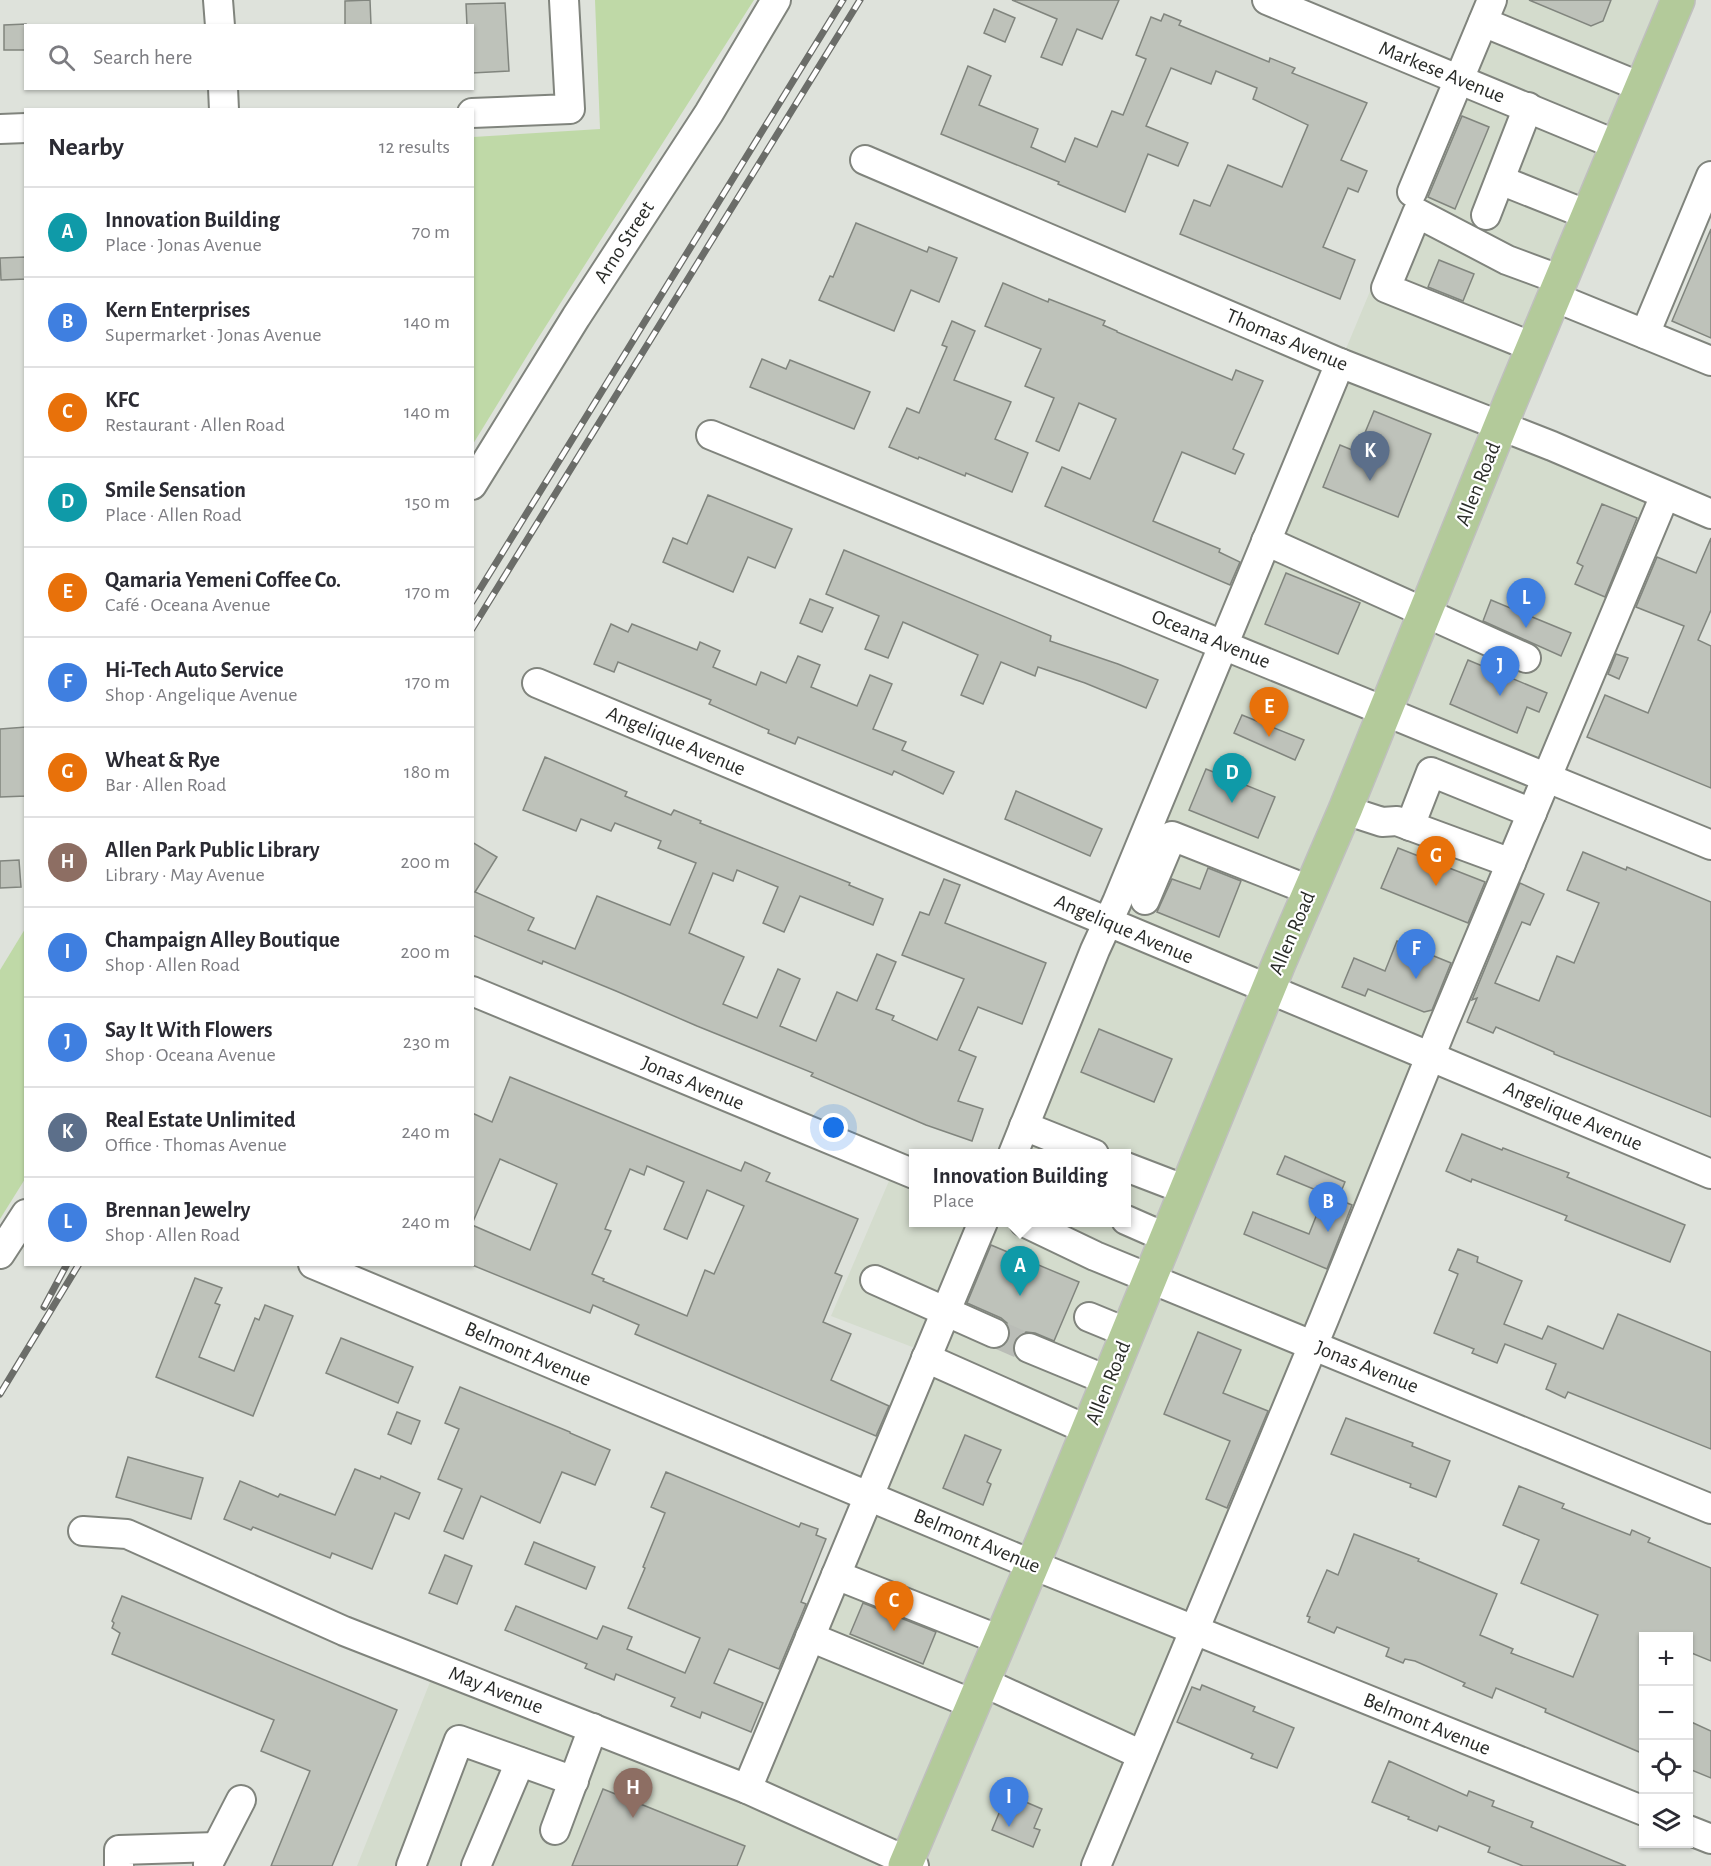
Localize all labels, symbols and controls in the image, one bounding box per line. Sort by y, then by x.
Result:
search box [24,24,474,90]
street label: Markese Avenue [1376,37,1508,107]
icon: search [45,41,78,74]
text: Search here [93,46,192,68]
text: Nearby [48,134,124,160]
text: 12 results [379,137,450,157]
street label: Arno Street [590,197,658,287]
text: Innovation Building [105,209,280,231]
text: A [62,222,74,242]
text: 70 m [412,222,450,242]
text: Place · Jonas Avenue [105,235,262,255]
text: Kern Enterprises [105,299,250,321]
street label: Thomas Avenue [1223,305,1351,375]
text: B [62,312,73,332]
text: 140 m [404,312,450,332]
text: Supermarket · Jonas Avenue [105,325,322,345]
text: KFC [105,389,139,411]
text: C [62,402,73,422]
text: 140 m [404,402,450,422]
text: Restaurant · Allen Road [105,415,285,435]
pin: K [1350,432,1390,481]
street label: Allen Road [1452,439,1504,529]
text: Smile Sensation [105,479,246,501]
text: D [61,492,74,512]
text: 150 m [405,492,450,512]
text: Place · Allen Road [105,505,242,525]
text: Qamaria Yemeni Coffee Co. [105,569,341,591]
pin: L [1506,578,1546,628]
text: E [62,582,73,602]
text: 170 m [405,582,450,602]
text: Café · Oceana Avenue [105,595,270,615]
street label: Oceana Avenue [1149,606,1273,672]
pin: J [1480,646,1520,696]
text: Hi-Tech Auto Service [105,659,284,681]
text: F [63,672,72,692]
text: 170 m [405,672,450,692]
text: Shop · Angelique Avenue [105,685,297,705]
pin: E [1250,688,1288,737]
street label: Angelique Avenue [603,702,749,780]
text: Wheat & Rye [105,749,220,771]
pin: D [1212,754,1252,803]
text: G [62,762,73,782]
text: 180 m [404,762,450,782]
text: Bar · Allen Road [105,775,226,795]
pin: G [1416,836,1456,886]
text: Allen Park Public Library [105,839,320,861]
text: H [61,852,74,872]
text: 200 m [400,852,450,872]
text: Library · May Avenue [105,865,265,885]
street label: Allen Road [1265,888,1319,978]
street label: Angelique Avenue [1051,890,1197,968]
text: Champaign Alley Boutique [105,929,340,951]
pin: F [1396,930,1436,979]
text: I [65,942,70,962]
text: 200 m [400,942,450,962]
text: Shop · Allen Road [105,955,240,975]
text: Say It With Flowers [105,1019,273,1041]
text: J [64,1032,71,1052]
text: 230 m [403,1032,450,1052]
text: Shop · Oceana Avenue [105,1045,276,1065]
street label: Jonas Avenue [639,1052,747,1114]
street label: Angelique Avenue [1500,1077,1646,1155]
text: Real Estate Unlimited [105,1109,296,1131]
your location [819,1113,848,1142]
text: K [62,1122,73,1142]
text: 240 m [401,1122,450,1142]
text: Office · Thomas Avenue [105,1135,287,1155]
popup [909,1149,1131,1227]
text: Innovation Building [933,1165,1107,1187]
pin: B [1308,1182,1348,1232]
text: Place [933,1191,974,1211]
text: Brennan Jewelry [105,1199,250,1221]
text: L [63,1212,72,1232]
text: 240 m [401,1212,450,1232]
text: Shop · Allen Road [105,1225,240,1245]
pin: A [1000,1246,1040,1296]
street label: Belmont Avenue [462,1318,594,1390]
street label: Jonas Avenue [1312,1337,1422,1397]
street label: Allen Road [1082,1338,1134,1428]
street label: Belmont Avenue [911,1505,1043,1577]
pin: C [874,1582,914,1631]
map controls [1639,1632,1693,1848]
button: + [1639,1632,1693,1686]
street label: May Avenue [446,1662,546,1718]
button: − [1639,1686,1693,1740]
street label: Belmont Avenue [1360,1689,1494,1759]
button: locate [1639,1740,1693,1794]
pin: H [614,1768,652,1818]
pin: I [990,1778,1028,1827]
button: layers [1639,1794,1693,1848]

